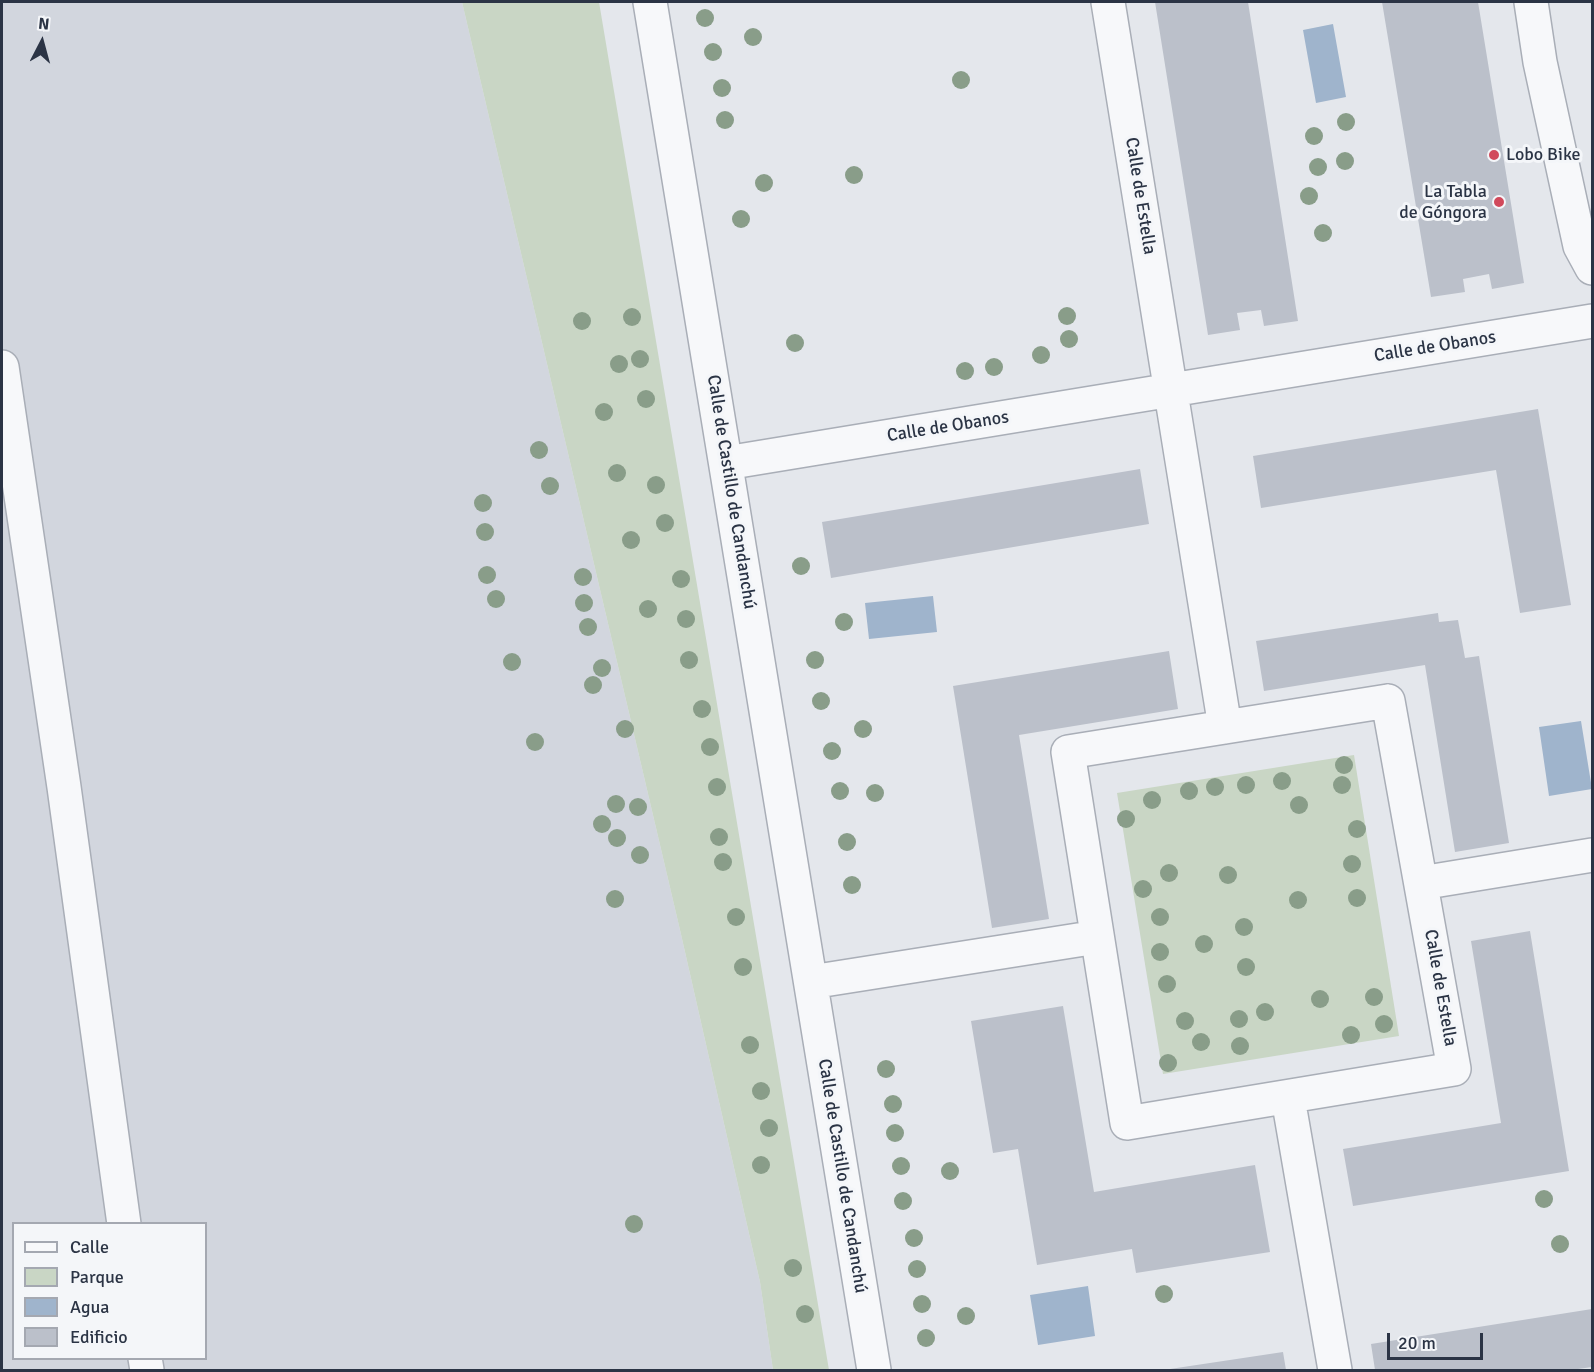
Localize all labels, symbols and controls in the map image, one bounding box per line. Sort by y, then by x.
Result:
north arrow [12,12,72,72]
text: N [37,14,50,35]
street label: Calle de Estella [1120,136,1160,256]
place label: Lobo Bike [1506,144,1581,166]
marker: Lobo Bike [1487,148,1501,162]
place label: La Tabla de Góngora [1399,181,1487,224]
marker: La Tabla de Góngora [1492,195,1506,209]
street label: Calle de Obanos [1373,327,1497,367]
street label: Calle de Castillo de Candanchú [702,373,760,611]
street label: Calle de Obanos [886,407,1010,447]
street label: Calle de Estella [1419,928,1461,1048]
street label: Calle de Castillo de Candanchú [813,1057,871,1295]
legend [12,1222,207,1360]
text: Calle [70,1236,109,1258]
text: Parque [70,1266,124,1288]
text: Agua [70,1296,109,1318]
scale bar [1390,1321,1486,1359]
text: Edificio [70,1326,128,1348]
text: 20 m [1398,1332,1436,1354]

